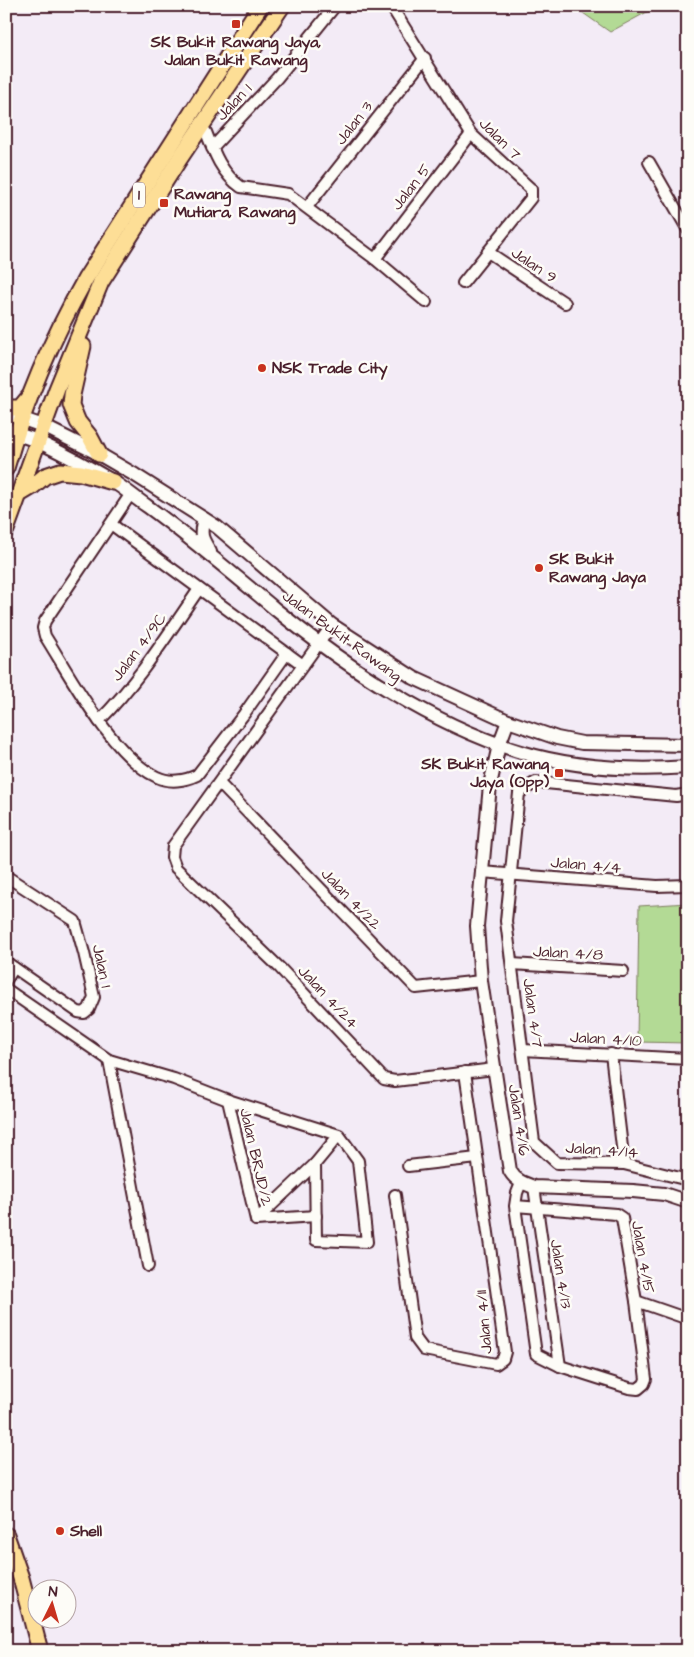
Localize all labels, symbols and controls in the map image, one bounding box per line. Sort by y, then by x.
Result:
marker: SK Bukit Rawang Jaya, Jalan Bukit Rawang [230,18,242,30]
place label: SK Bukit Rawang Jaya, Jalan Bukit Rawang [150,31,321,73]
street label: Jalan 1 [211,79,257,125]
street label: Jalan 3 [330,97,378,149]
street label: Jalan 7 [474,113,526,165]
street label: Jalan 5 [386,159,436,215]
road number: 1 [133,182,145,208]
place label: Rawang Mutiara, Rawang [174,183,296,225]
marker: Rawang Mutiara, Rawang [158,197,170,209]
street label: Jalan 9 [507,242,561,288]
place label: NSK Trade City [272,357,388,380]
marker: NSK Trade City [256,362,268,374]
place label: SK Bukit Rawang Jaya [548,548,647,590]
marker: SK Bukit Rawang Jaya [533,562,545,574]
street label: Jalan Bukit Rawang [277,585,406,688]
street label: Jalan 4/9C [106,608,172,686]
place label: SK Bukit Rawang Jaya (Opp) [420,753,550,794]
marker: SK Bukit Rawang Jaya (Opp) [553,767,565,779]
street label: Jalan 4/4 [550,851,622,879]
street label: Jalan 4/22 [316,863,386,935]
street label: Jalan 4/8 [532,940,604,966]
street label: Jalan 1 [87,942,117,990]
street label: Jalan 4/24 [293,960,363,1034]
street label: Jalan 4/7 [517,977,549,1049]
street label: Jalan 4/10 [569,1026,643,1052]
street label: Jalan 4/16 [503,1083,535,1157]
street label: Jalan BRJD/2 [234,1106,278,1208]
street label: Jalan 4/14 [565,1136,639,1164]
street label: Jalan 4/15 [626,1219,660,1296]
street label: Jalan 4/13 [545,1238,577,1310]
street label: Jalan 4/11 [470,1289,498,1355]
place label: Shell [69,1520,102,1542]
marker: Shell [54,1525,66,1537]
north arrow [28,1580,78,1630]
text: N [48,1582,59,1602]

